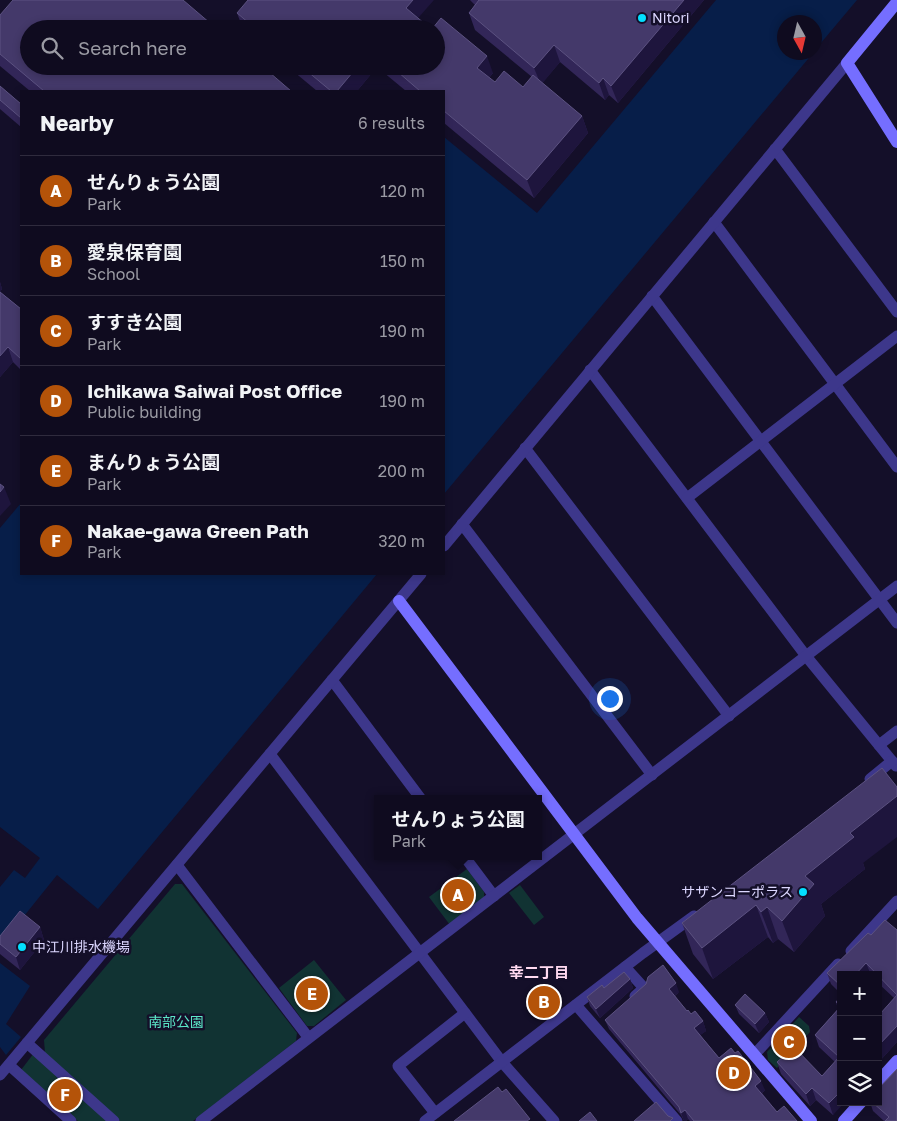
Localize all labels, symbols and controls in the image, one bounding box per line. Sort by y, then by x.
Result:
place label: Nitori [652,9,690,26]
marker: Nitori [636,12,648,24]
north arrow [777,15,822,60]
search box [20,20,445,75]
icon: search [38,34,66,62]
text: Search here [78,36,187,59]
text: Nearby [40,110,114,136]
text: 6 results [358,113,425,133]
text: せんりょう公園 [87,170,220,193]
text: A [50,181,62,201]
text: 120 m [380,181,425,201]
text: Park [87,194,122,214]
text: 愛泉保育園 [87,240,182,263]
text: B [50,251,62,271]
text: 150 m [380,251,425,271]
text: School [87,264,140,284]
text: すすき公園 [87,310,182,333]
text: C [50,321,62,341]
text: 190 m [379,321,425,341]
text: Park [87,334,122,354]
text: Ichikawa Saiwai Post Office [87,379,342,402]
text: D [50,391,62,411]
text: 190 m [379,391,425,411]
text: Public building [87,402,202,422]
text: まんりょう公園 [87,450,220,473]
text: E [51,461,61,481]
text: 200 m [378,461,425,481]
text: Park [87,474,122,494]
text: Nakae-gawa Green Path [87,519,309,542]
text: F [51,531,61,551]
text: 320 m [378,531,425,551]
text: Park [87,542,122,562]
your location [597,686,623,712]
popup [374,795,542,860]
text: せんりょう公園 [391,807,525,830]
text: Park [391,831,426,851]
pin: A [442,876,474,914]
place label: サザンコーポラス [681,883,793,900]
marker: サザンコーポラス [797,886,809,898]
place label: 中江川排水機場 [32,938,130,955]
marker: 中江川排水機場 [16,941,28,953]
district label: 幸二丁目 [509,963,569,981]
map controls [837,971,882,1106]
button: + [837,971,882,1016]
pin: E [296,975,328,1013]
pin: B [528,983,560,1021]
park label: 南部公園 [148,1013,204,1030]
button: − [837,1016,882,1061]
pin: C [773,1023,805,1061]
pin: D [718,1054,750,1092]
button: layers [837,1061,882,1106]
pin: F [49,1076,81,1114]

